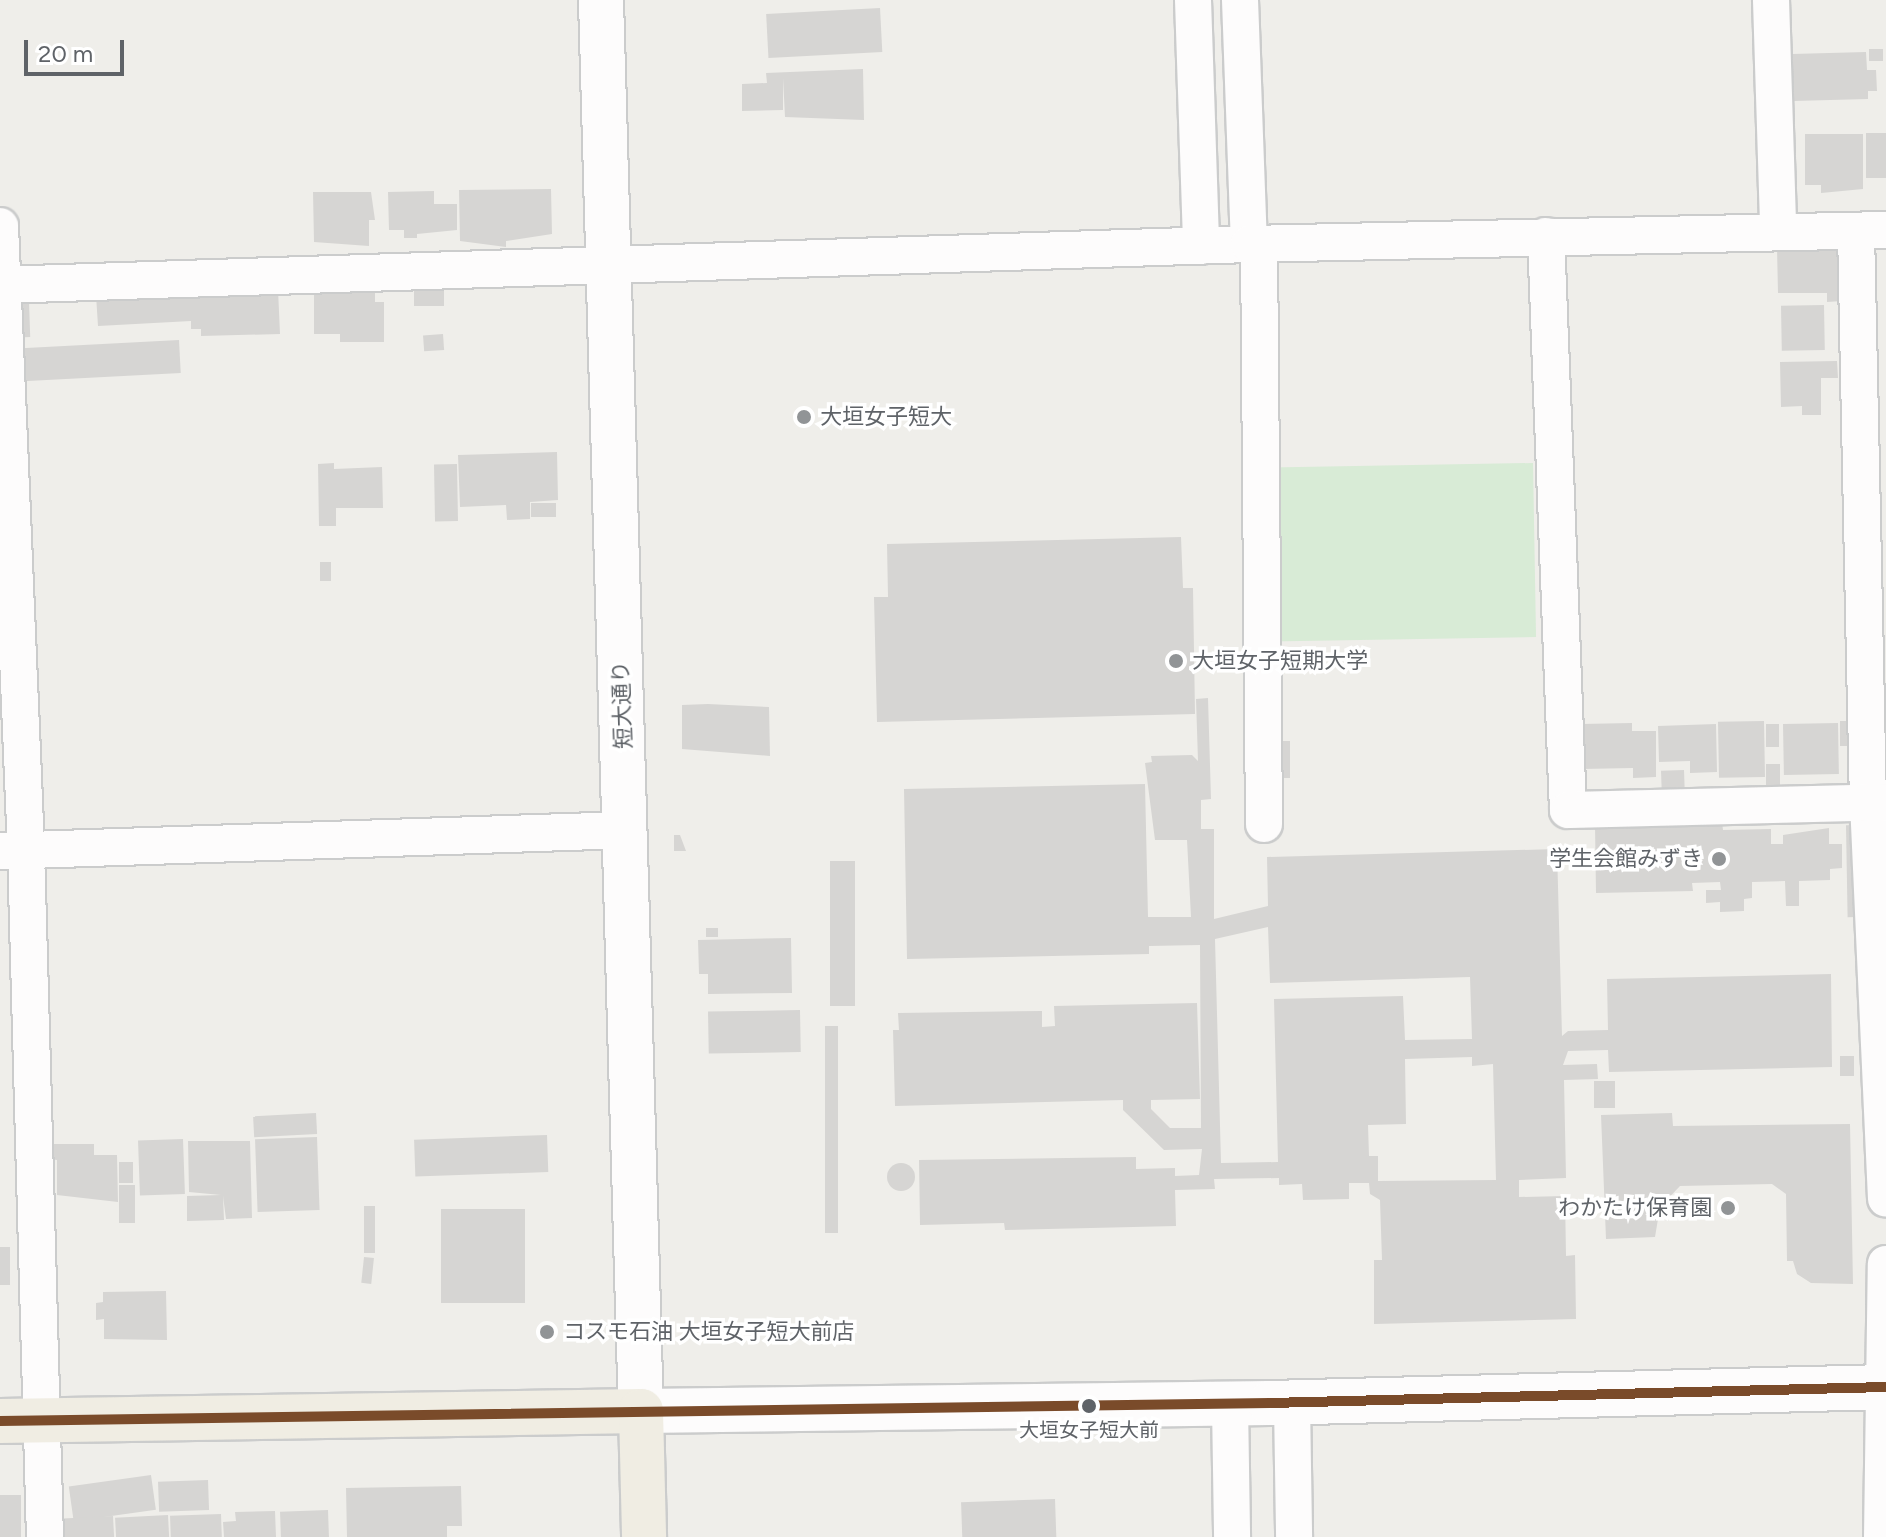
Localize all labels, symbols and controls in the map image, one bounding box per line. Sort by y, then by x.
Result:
scale bar [28,24,128,74]
text: 20 m [38,39,93,68]
place label: 大垣女子短大 [820,404,952,430]
marker: 大垣女子短大 [795,408,813,426]
place label: 大垣女子短期大学 [1192,648,1368,674]
marker: 大垣女子短期大学 [1167,652,1185,670]
street label: 短大通り [607,661,637,749]
place label: 学生会館みずき [1549,846,1703,872]
marker: 学生会館みずき [1710,850,1728,868]
place label: わかたけ保育園 [1558,1195,1712,1221]
marker: わかたけ保育園 [1719,1199,1737,1217]
place label: コスモ石油 大垣女子短大前店 [563,1319,854,1345]
marker: コスモ石油 大垣女子短大前店 [538,1323,556,1341]
marker: 大垣女子短大前 [1081,1398,1097,1414]
place label: 大垣女子短大前 [1019,1418,1159,1442]

